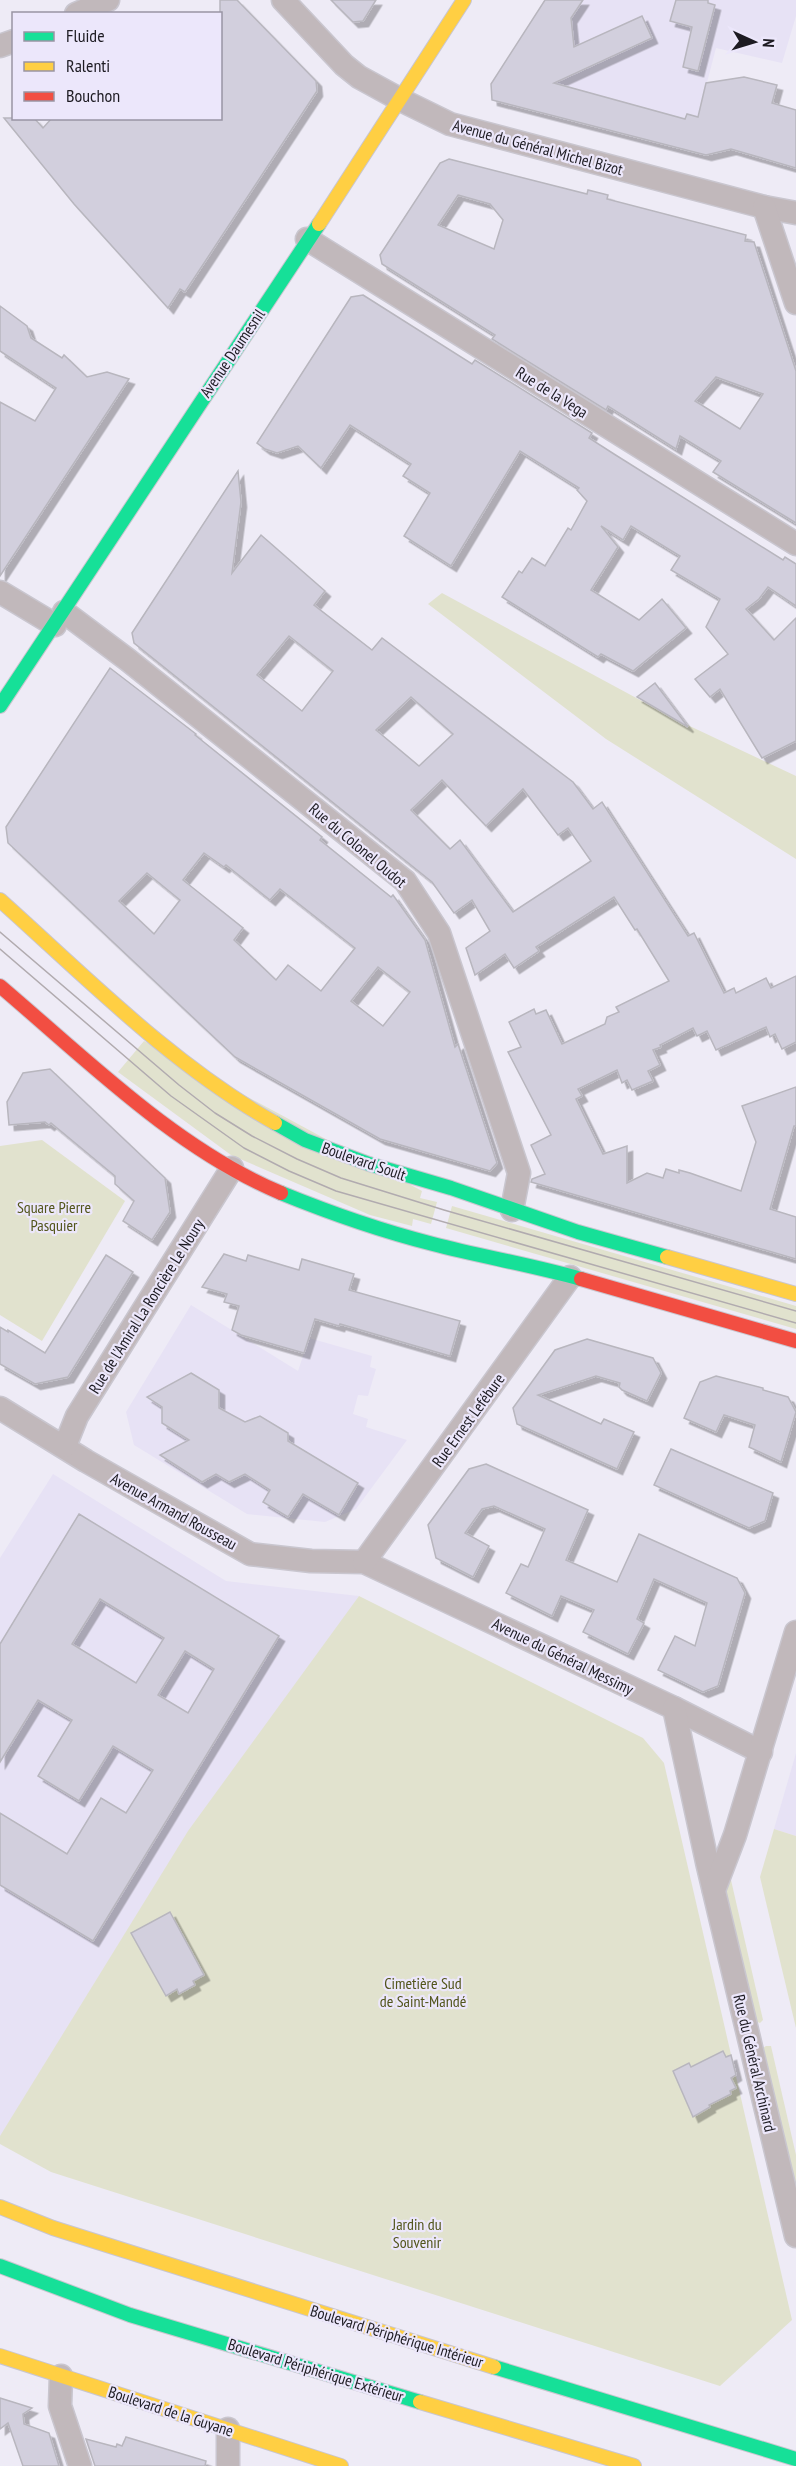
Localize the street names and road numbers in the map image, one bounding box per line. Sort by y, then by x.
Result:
street label: Avenue du Général Michel Bizot [451,115,626,179]
street label: Avenue Daumesnil [195,305,269,401]
street label: Rue de la Vega [512,362,592,422]
street label: Rue du Colonel Oudot [305,798,411,892]
street label: Boulevard Soult [319,1137,409,1185]
street label: Rue de l'Amiral La Roncière Le Noury [84,1215,208,1397]
street label: Rue Ernest Lefébure [427,1369,509,1471]
street label: Avenue Armand Rousseau [107,1468,241,1554]
street label: Avenue du Général Messimy [489,1613,637,1699]
street label: Rue du Général Archinard [729,1992,781,2134]
street label: Boulevard Périphérique Intérieur [308,2300,486,2372]
street label: Boulevard Périphérique Extérieur [226,2334,407,2406]
street label: Boulevard de la Guyane [106,2381,236,2441]

